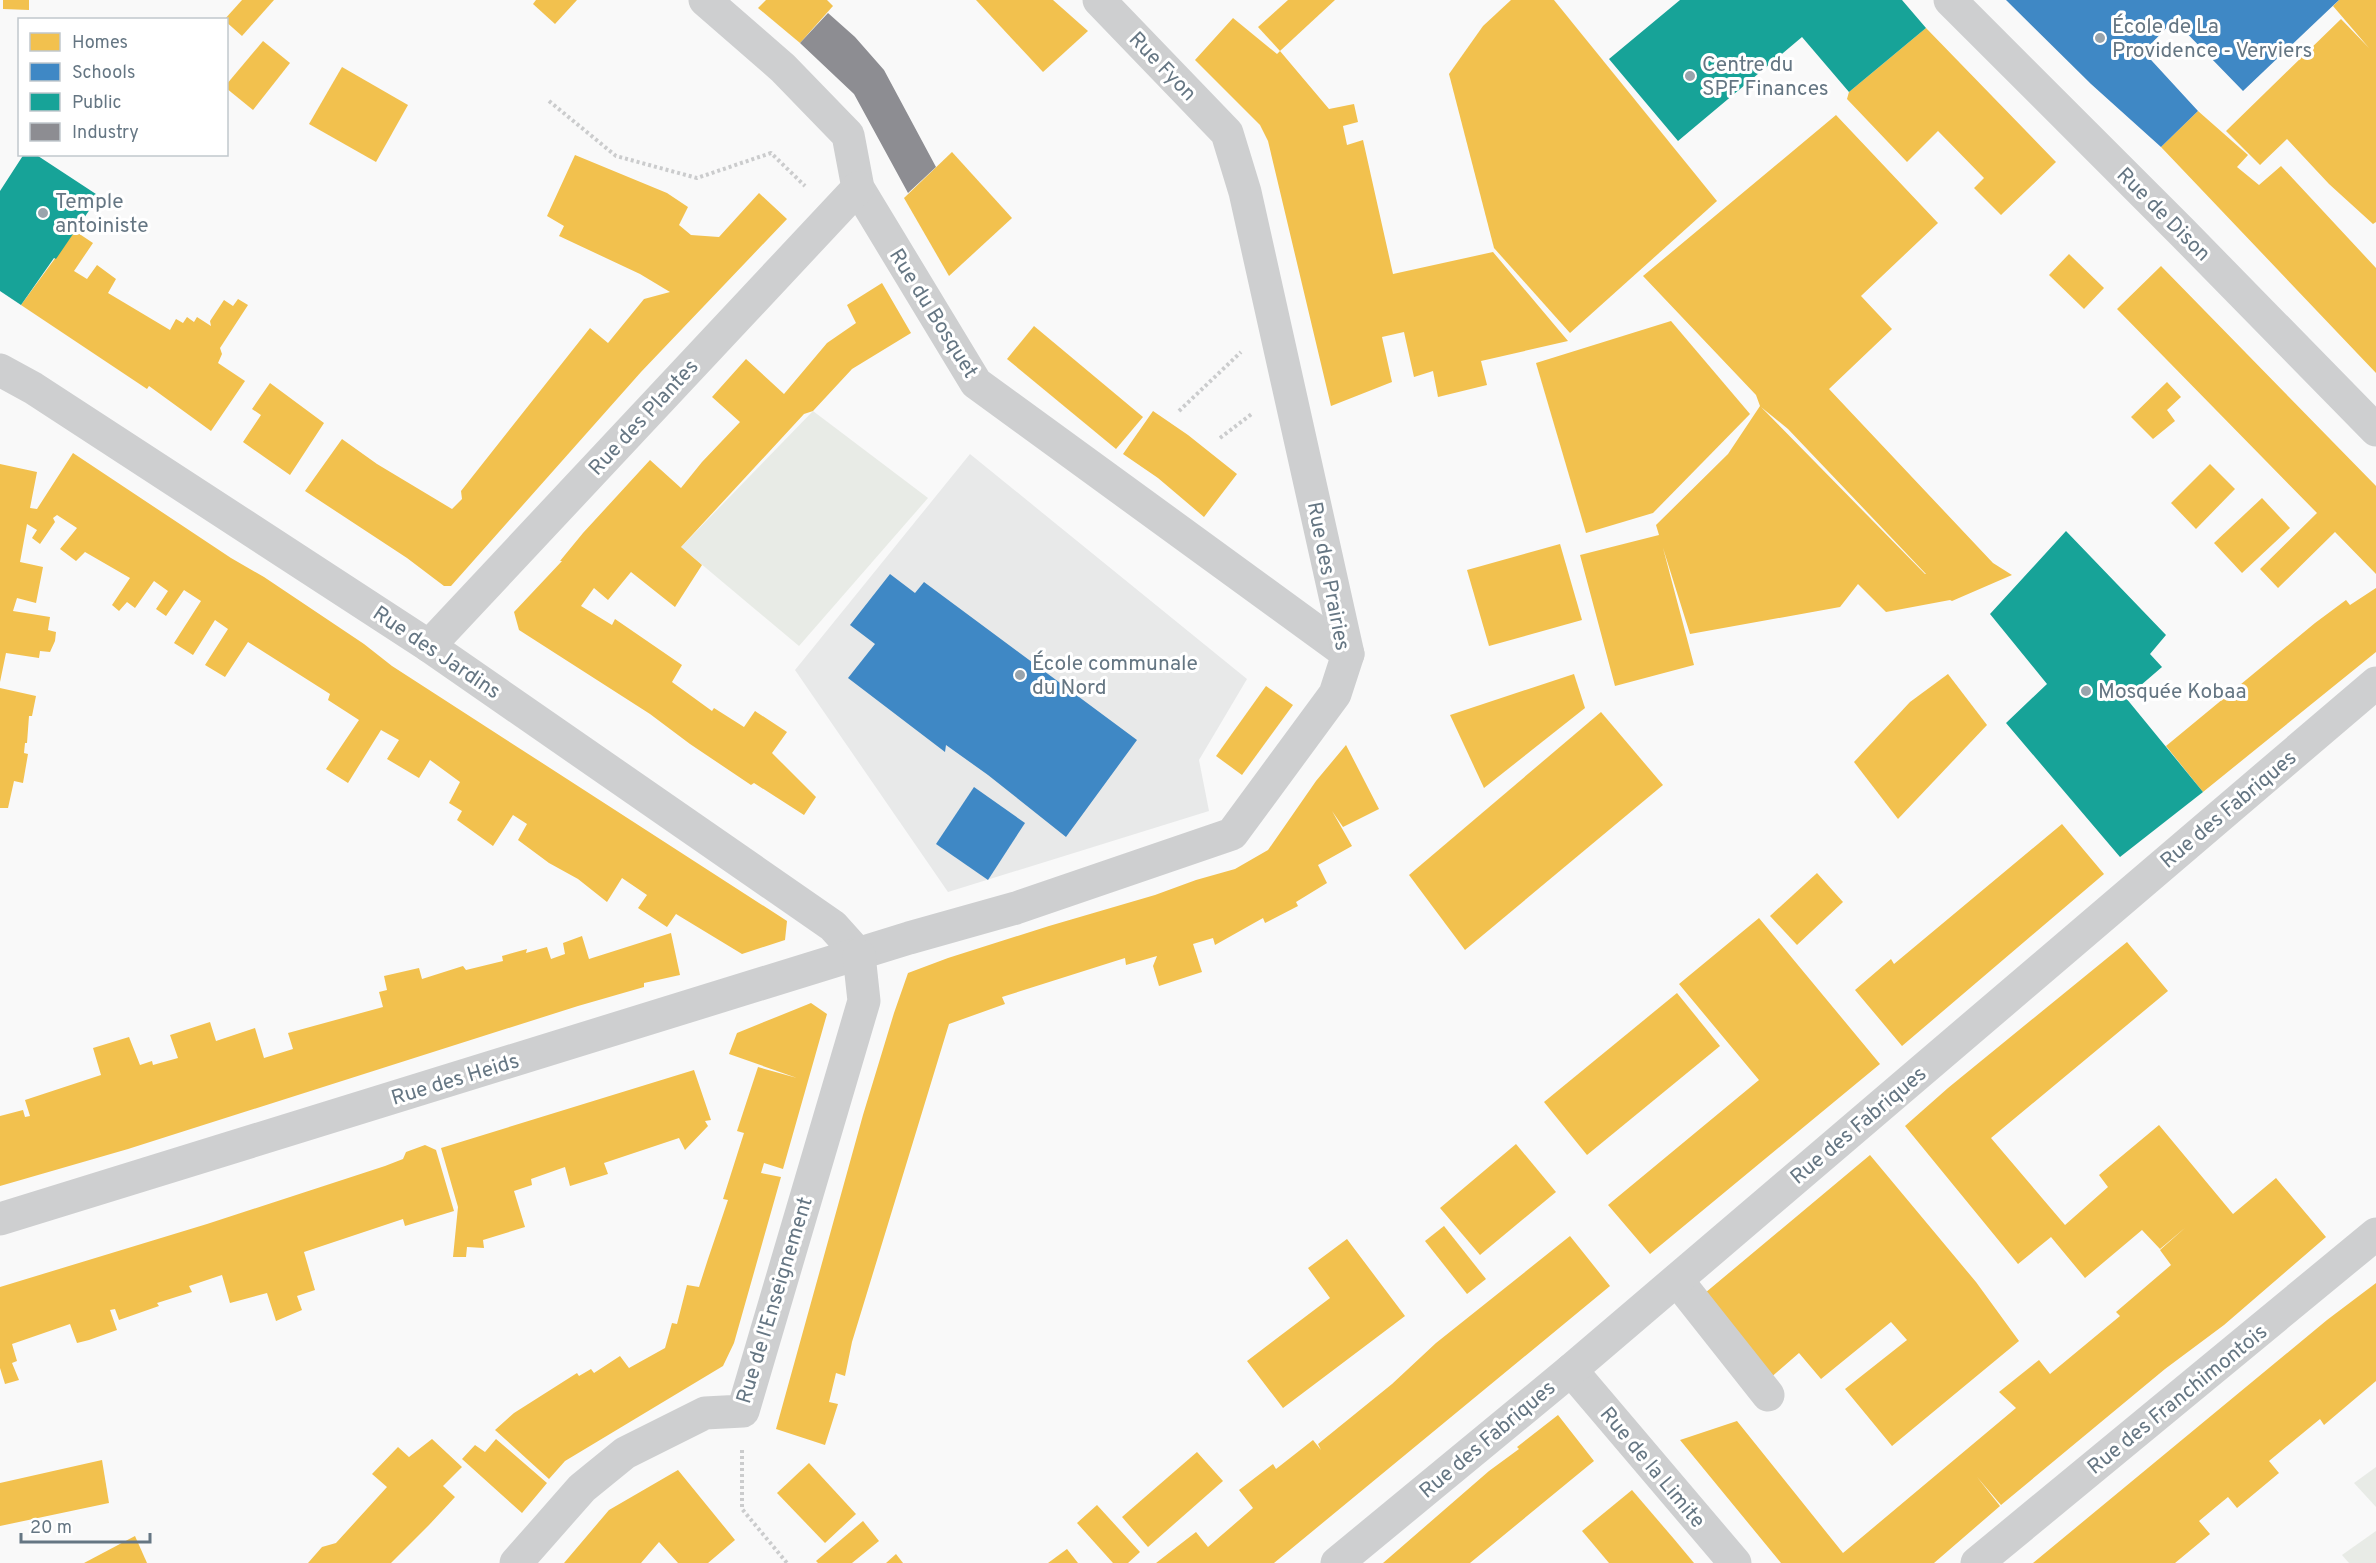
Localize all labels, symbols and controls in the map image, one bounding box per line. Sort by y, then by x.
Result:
place label: École de La Providence - Verviers [2112,13,2312,65]
legend [18,18,228,156]
street label: Rue Fyon [1122,27,1202,107]
marker: École de La Providence - Verviers [2093,31,2107,45]
text: Homes [72,32,128,55]
place label: Centre du SPF Finances [1702,52,1829,103]
text: Schools [72,62,135,85]
marker: Centre du SPF Finances [1683,69,1697,83]
text: Public [72,92,122,115]
text: Industry [72,122,139,145]
street label: Rue de Dison [2110,162,2216,268]
place label: Temple antoiniste [55,189,148,240]
marker: Temple antoiniste [36,206,50,220]
street label: Rue du Bosquet [882,244,983,384]
street label: Rue des Plantes [583,354,705,482]
street label: Rue des Prairies [1300,500,1355,653]
street label: Rue des Jardins [367,601,505,706]
place label: École communale du Nord [1032,650,1198,702]
marker: École communale du Nord [1013,668,1027,682]
place label: Mosquée Kobaa [2098,679,2247,706]
marker: Mosquée Kobaa [2079,684,2093,698]
street label: Rue des Fabriques [2155,745,2303,875]
street label: Rue des Heids [388,1048,523,1113]
street label: Rue des Fabriques [1785,1061,1933,1191]
street label: Rue de l'Enseignement [731,1194,820,1407]
street label: Rue des Franchimontois [2082,1319,2274,1481]
street label: Rue des Fabriques [1414,1375,1562,1505]
street label: Rue de la Limite [1593,1402,1711,1534]
scale bar [21,1506,150,1544]
text: 20 m [30,1517,72,1540]

